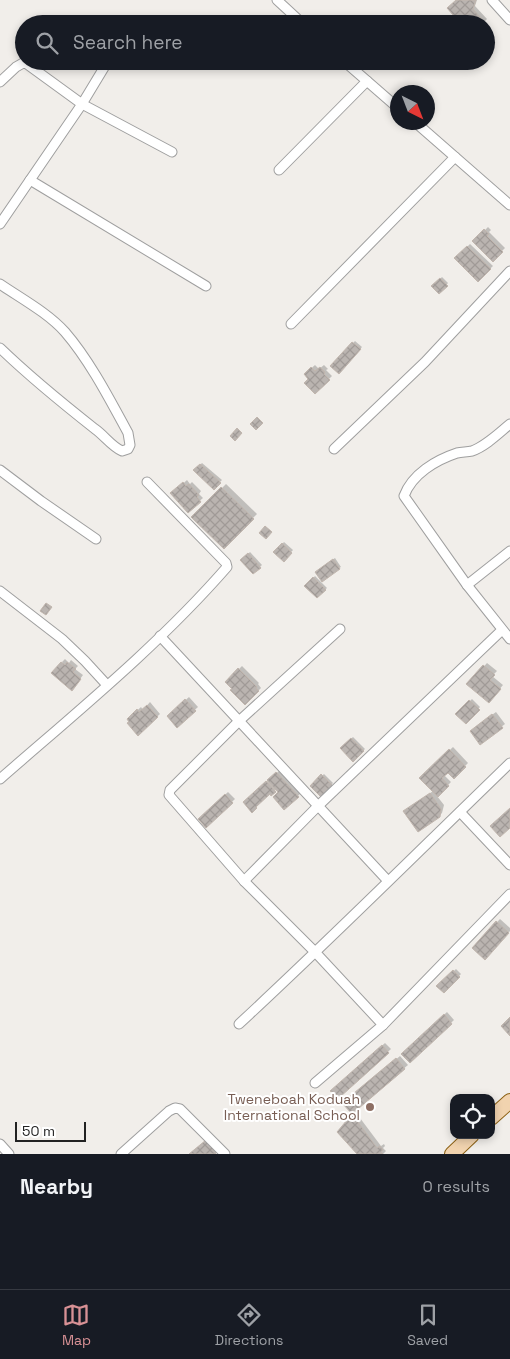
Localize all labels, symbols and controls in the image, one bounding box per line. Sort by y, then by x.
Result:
search box [15,15,495,70]
icon: search [33,29,61,57]
text: Search here [73,30,183,55]
north arrow [390,85,435,130]
place label: Tweneboah Koduah International School [224,1090,360,1124]
map controls [450,1094,495,1139]
button: locate [450,1094,495,1139]
marker: Tweneboah Koduah International School [364,1101,376,1113]
scale bar [15,1119,86,1142]
text: 50 m [22,1122,55,1140]
text: Nearby [20,1173,93,1200]
text: 0 results [422,1176,490,1197]
tab: Map [62,1301,91,1349]
tab: Directions [215,1301,283,1349]
tab: Saved [407,1301,448,1349]

